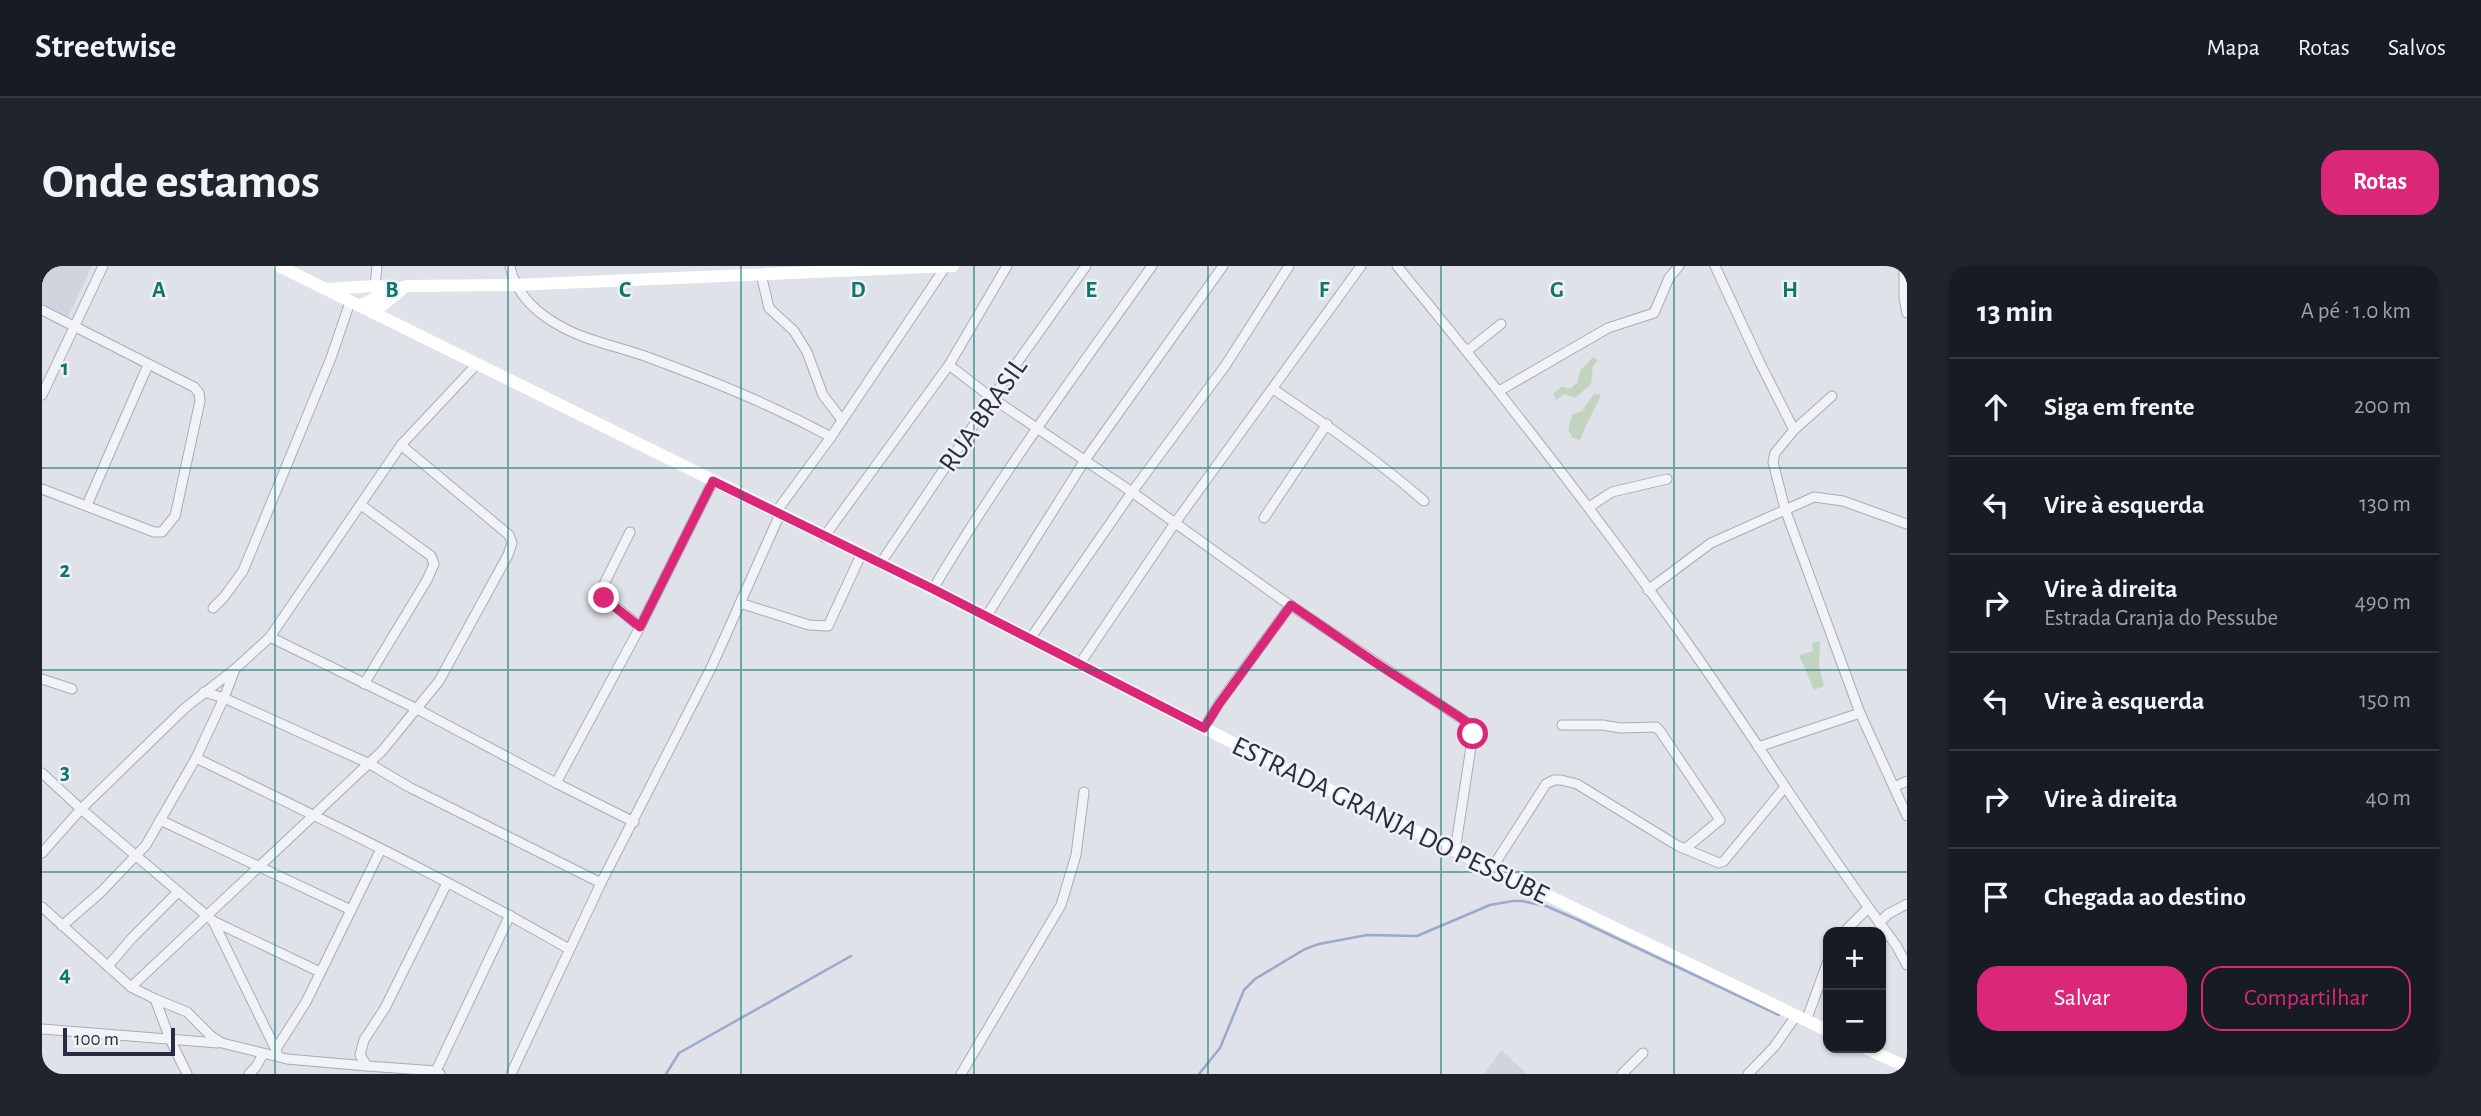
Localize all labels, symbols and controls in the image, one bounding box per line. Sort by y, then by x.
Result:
text: Streetwise [35,31,176,64]
text: Mapa [2207,36,2260,60]
text: Rotas [2298,36,2350,60]
text: Salvos [2388,36,2446,60]
button: Rotas [2321,150,2439,215]
text: Onde estamos [42,158,320,207]
text: A [152,279,166,302]
text: B [385,279,399,302]
text: C [619,279,631,302]
text: D [850,279,866,302]
text: E [1085,279,1097,302]
text: F [1319,279,1330,302]
text: G [1550,279,1564,302]
text: H [1782,279,1798,302]
text: 13 min [1977,297,2053,327]
text: A pé · 1.0 km [2301,300,2411,323]
street label: RUA BRASIL [934,353,1033,477]
text: 1 [61,357,69,380]
icon: ahead [1977,388,2015,426]
text: Siga em frente [2044,394,2195,420]
text: 200 m [2354,395,2411,418]
icon: left [1977,486,2015,524]
text: Vire à esquerda [2044,492,2205,518]
text: 130 m [2359,493,2411,516]
text: 2 [60,559,71,582]
text: Vire à direita [2044,576,2178,602]
route end [588,582,619,613]
icon: right [1977,584,2015,622]
text: 490 m [2355,591,2411,614]
text: Estrada Granja do Pessube [2044,607,2278,630]
icon: left [1977,682,2015,720]
text: Vire à esquerda [2044,688,2205,714]
text: 150 m [2359,689,2411,712]
route start [1457,718,1488,749]
street label: ESTRADA GRANJA DO PESSUBE [1227,732,1553,910]
text: 3 [60,761,70,784]
icon: right [1977,780,2015,818]
text: Vire à direita [2044,786,2178,812]
text: 40 m [2366,787,2411,810]
icon: arrive [1977,878,2015,916]
text: Chegada ao destino [2044,884,2246,910]
map controls [1823,927,1886,1053]
button: + [1823,927,1886,990]
text: 4 [59,963,71,986]
button: Salvar [1977,966,2187,1031]
button: Compartilhar [2201,966,2411,1031]
button: − [1823,990,1886,1053]
scale bar [63,1025,175,1057]
text: 100 m [74,1030,119,1049]

